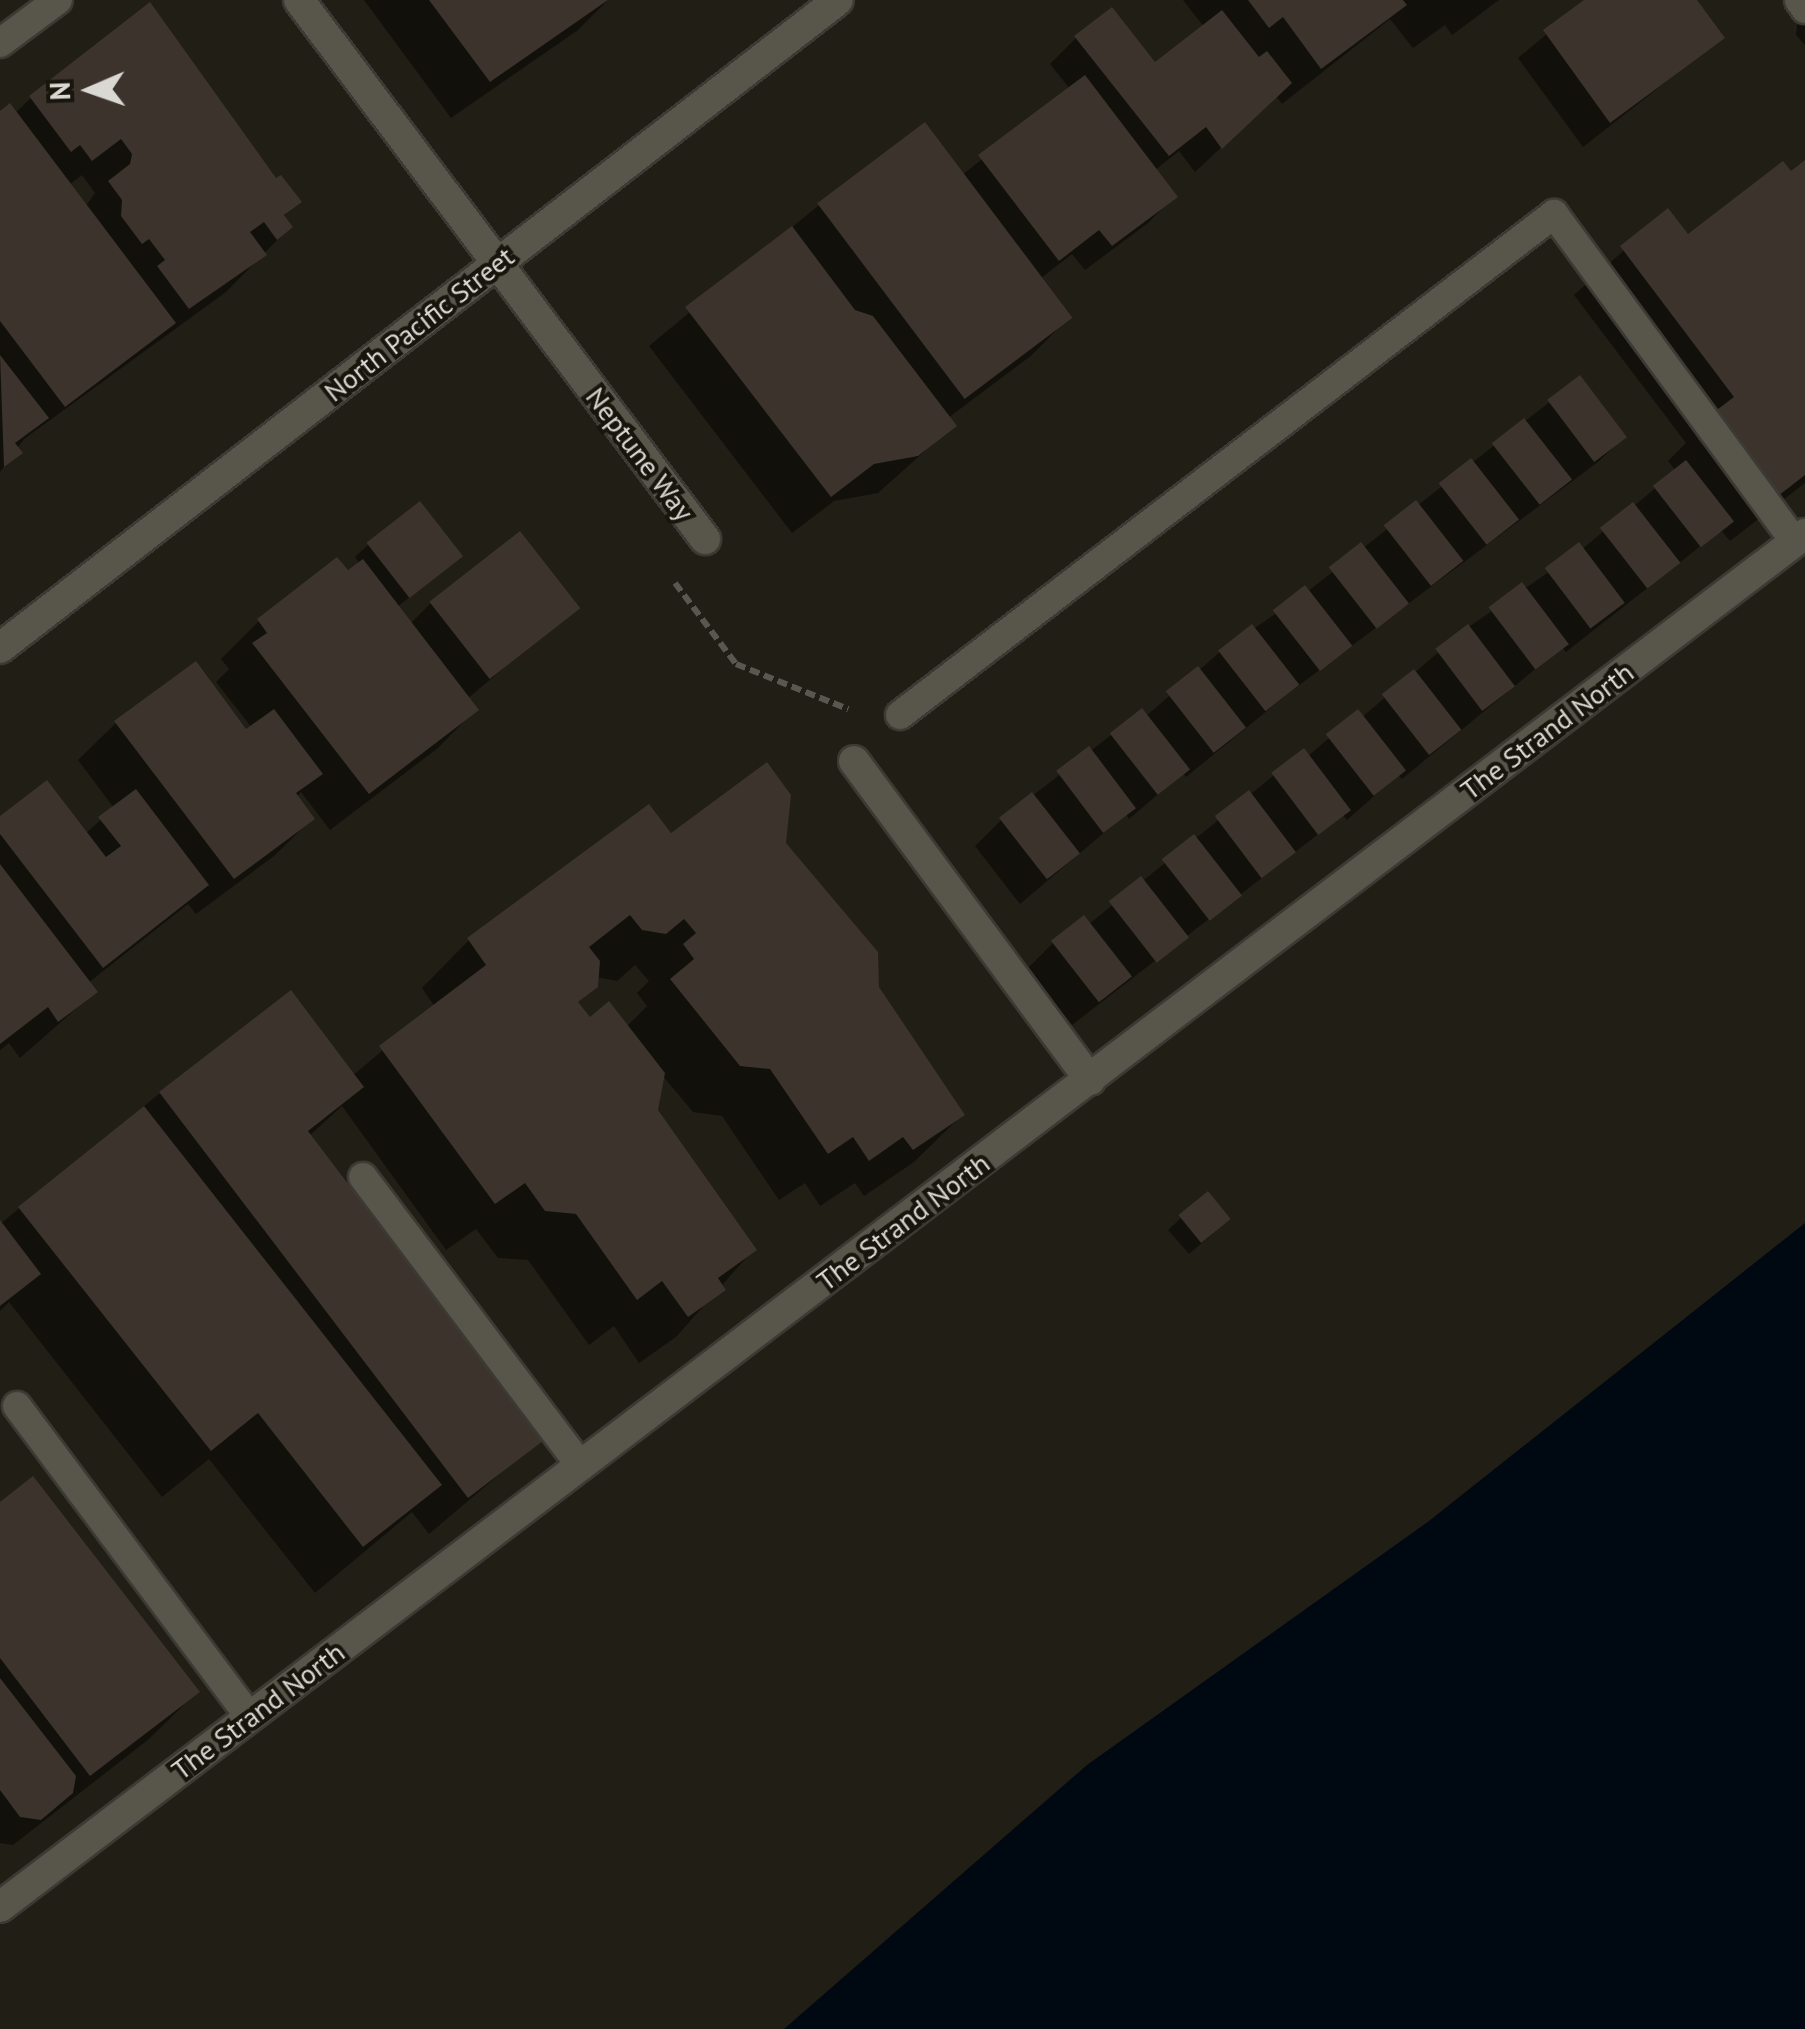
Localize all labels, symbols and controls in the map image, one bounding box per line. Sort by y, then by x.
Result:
north arrow [40,40,140,140]
text: N [41,81,78,101]
street label: North Pacific Street [317,239,521,409]
street label: Neptune Way [579,380,701,528]
street label: The Strand North [1454,655,1640,807]
street label: The Strand North [810,1146,996,1298]
street label: The Strand North [165,1635,351,1787]

